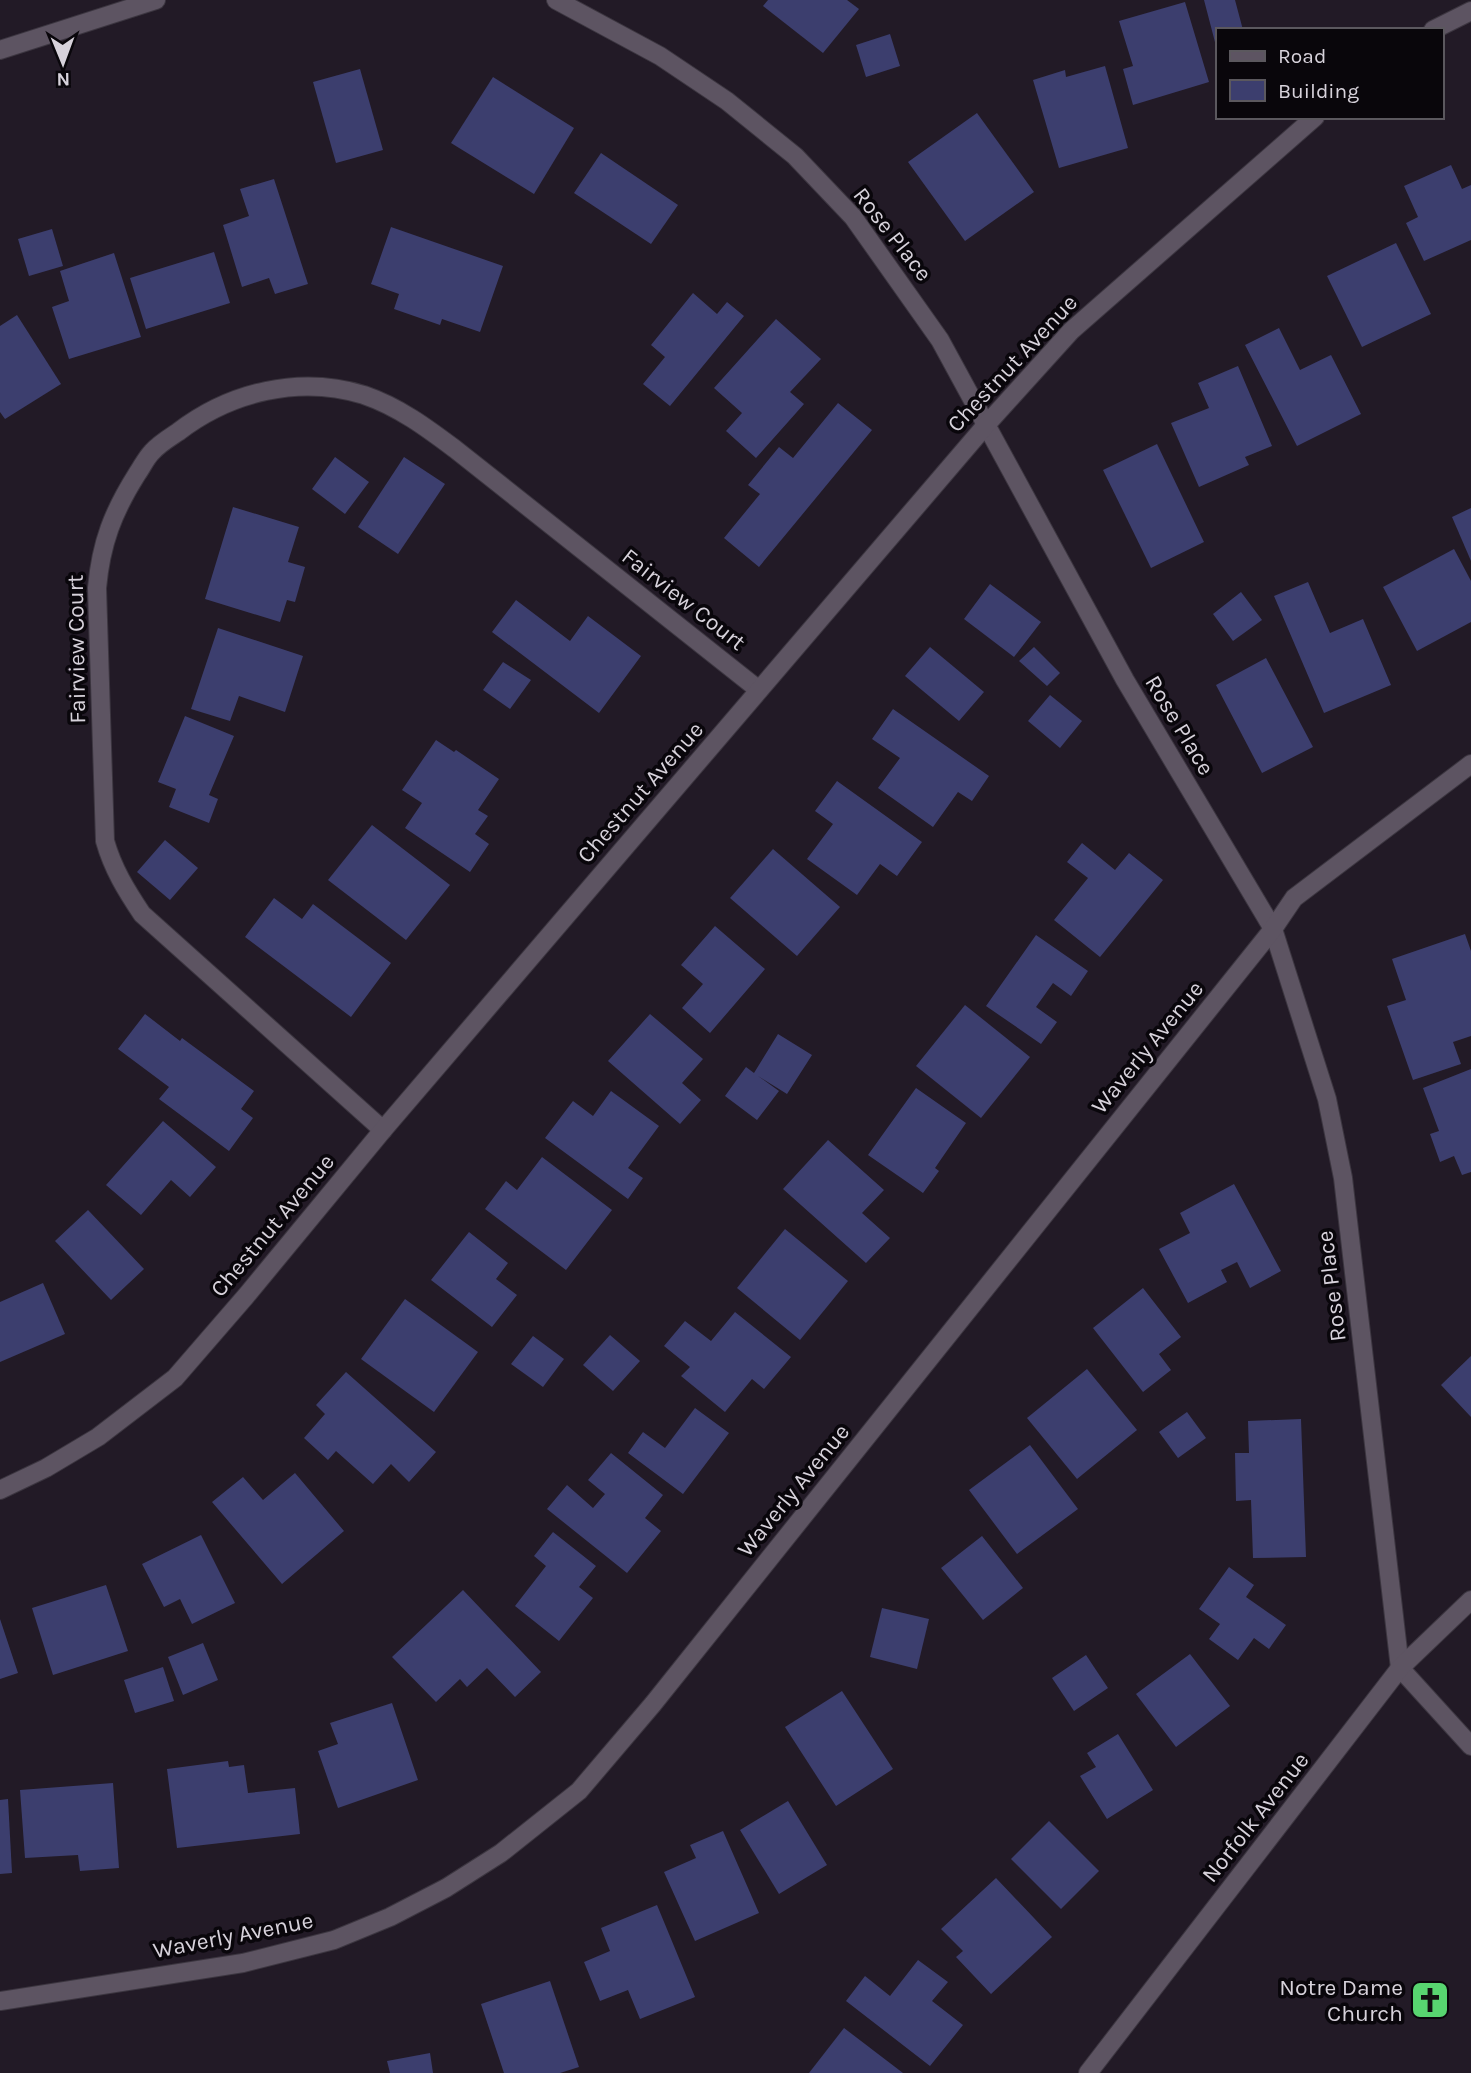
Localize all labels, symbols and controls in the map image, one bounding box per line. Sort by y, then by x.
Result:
north arrow [28,28,98,98]
legend [1216,28,1443,119]
text: Road [1278,44,1326,68]
text: N [56,68,70,90]
text: Building [1278,79,1359,103]
street label: Rose Place [848,182,938,287]
street label: Chestnut Avenue [942,289,1083,438]
street label: Fairview Court [617,543,751,656]
street label: Fairview Court [62,574,91,724]
street label: Rose Place [1139,671,1220,780]
street label: Chestnut Avenue [572,716,709,868]
street label: Waverly Avenue [1086,976,1209,1119]
street label: Chestnut Avenue [205,1148,340,1302]
street label: Rose Place [1311,1229,1352,1343]
street label: Waverly Avenue [732,1419,855,1562]
street label: Norfolk Avenue [1196,1747,1315,1888]
street label: Waverly Avenue [151,1907,315,1964]
place label: Notre Dame Church [1279,1974,1403,2027]
church icon: Notre Dame Church [1409,1979,1451,2021]

